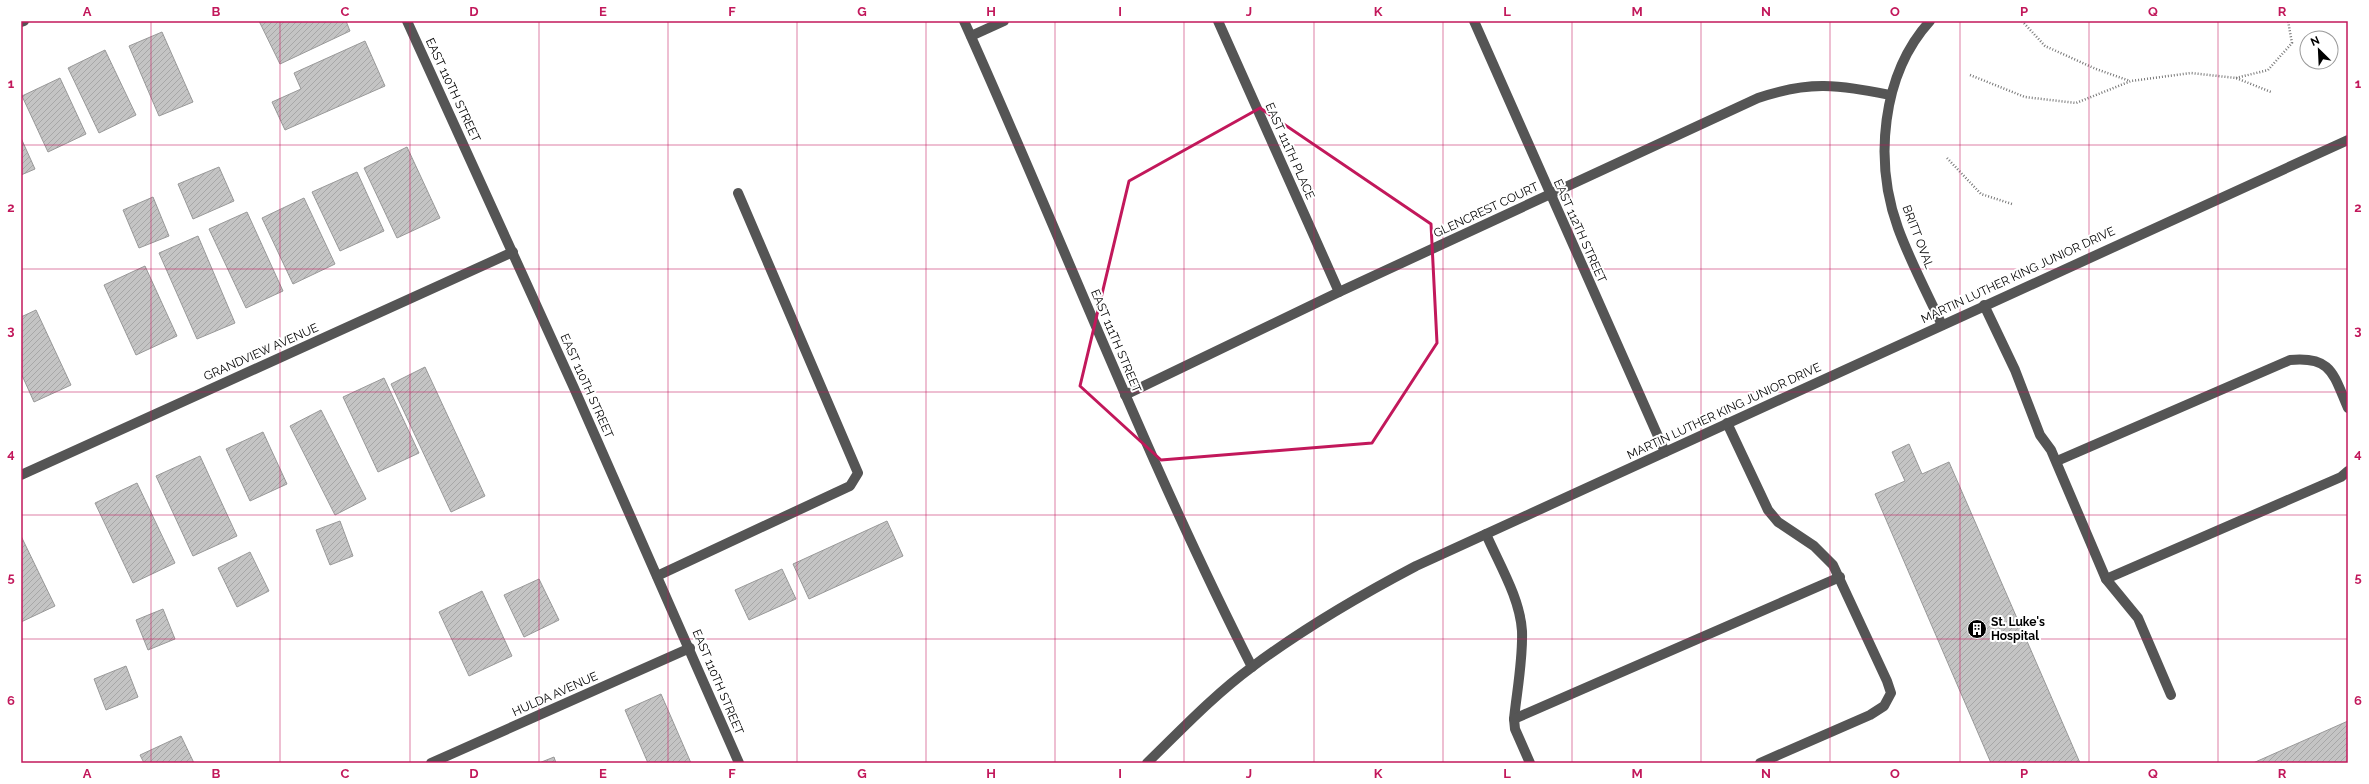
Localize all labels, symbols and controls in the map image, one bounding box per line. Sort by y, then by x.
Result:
text: A [83,4,92,19]
text: B [212,4,221,19]
text: C [341,4,350,19]
text: D [469,4,479,19]
text: E [599,4,607,19]
text: F [728,4,736,19]
text: G [857,4,867,19]
text: H [986,4,996,19]
text: I [1118,4,1122,19]
text: J [1246,4,1252,19]
text: K [1374,4,1383,19]
text: L [1503,4,1511,19]
text: M [1631,4,1643,19]
text: N [1761,4,1771,19]
text: O [1890,4,1900,19]
text: P [2020,4,2028,19]
text: Q [2148,4,2158,19]
text: R [2278,4,2287,19]
north arrow [2299,30,2339,70]
text: N [2309,34,2322,49]
street label: EAST 110TH STREET [423,36,484,145]
text: 1 [8,76,15,91]
text: 1 [2355,76,2362,91]
street label: EAST 111TH PLACE [1262,100,1318,202]
street label: EAST 112TH STREET [1551,177,1609,286]
street label: GLENCREST COURT [1431,179,1541,240]
text: 2 [7,200,15,215]
text: 2 [2354,200,2362,215]
street label: BRITT OVAL [1899,203,1937,271]
street label: MARTIN LUTHER KING JUNIOR DRIVE [1919,224,2117,326]
street label: EAST 111TH STREET [1088,287,1144,395]
street label: GRANDVIEW AVENUE [202,320,320,384]
text: 3 [7,323,15,338]
text: 3 [2354,323,2362,338]
street label: EAST 110TH STREET [558,332,617,441]
street label: MARTIN LUTHER KING JUNIOR DRIVE [1625,360,1823,462]
text: 4 [7,446,15,461]
text: 4 [2354,446,2362,461]
text: 5 [7,570,15,585]
text: 5 [2354,570,2362,585]
place label: St. Luke's Hospital [1991,615,2045,643]
building icon: St. Luke's Hospital [1966,618,1988,640]
street label: EAST 110TH STREET [689,627,747,737]
street label: HULDA AVENUE [510,669,600,719]
text: 6 [7,693,15,708]
text: 6 [2354,693,2362,708]
text: A [83,766,92,781]
text: B [212,766,221,781]
text: C [341,766,350,781]
text: D [469,766,479,781]
text: E [599,766,607,781]
text: F [728,766,736,781]
text: G [857,766,867,781]
text: H [986,766,996,781]
text: I [1118,766,1122,781]
text: J [1246,766,1252,781]
text: K [1374,766,1383,781]
text: L [1503,766,1511,781]
text: M [1631,766,1643,781]
text: N [1761,766,1771,781]
text: O [1890,766,1900,781]
text: P [2020,766,2028,781]
text: Q [2148,766,2158,781]
text: R [2278,766,2287,781]

